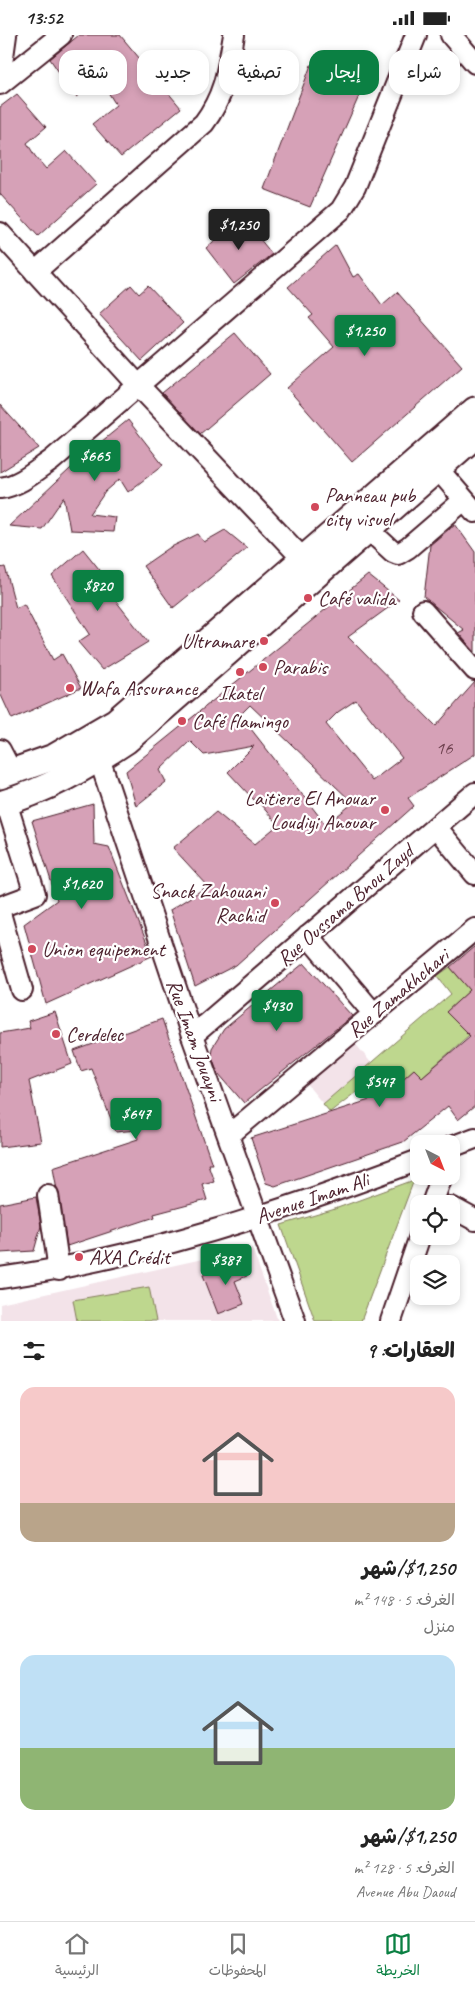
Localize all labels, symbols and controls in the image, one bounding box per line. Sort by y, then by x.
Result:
text: 13:52 [25,6,63,30]
chip: شقة [59,50,127,95]
chip: جديد [137,50,209,95]
chip: تصفية [219,50,299,95]
chip: إيجار [309,50,379,95]
chip: شراء [389,50,460,95]
pin: $1,250 [198,209,280,251]
text: $1,250 [220,215,258,235]
pin: $1,250 [324,315,406,357]
text: $1,250 [346,321,384,341]
pin: $665 [65,439,125,482]
text: $665 [80,446,110,466]
place label: Panneau pub city visuel [325,482,417,532]
marker: Panneau pub city visuel [309,501,321,513]
pin: $820 [68,569,128,612]
text: $820 [84,576,112,596]
place label: Café valida [318,585,398,611]
marker: Café valida [302,592,314,604]
place label: Ultramare [181,628,255,654]
marker: Ultramare [258,635,270,647]
place label: Parabis [273,654,329,680]
marker: Parabis [257,661,269,673]
marker: Ikatel [234,666,246,678]
place label: Wafa Assurance [80,675,198,701]
place label: Ikatel [219,680,265,706]
marker: Wafa Assurance [64,682,76,694]
place label: Café flamingo [192,708,290,734]
marker: Café flamingo [176,715,188,727]
house number: 16 [435,736,454,760]
place label: Laitiere El Anouar Loudiyi Anouar [245,785,377,835]
marker: Laitiere El Anouar Loudiyi Anouar [379,804,391,816]
street label: Rue Oussama Bnou Zayd [271,837,421,971]
pin: $1,620 [41,867,123,910]
text: $1,620 [62,874,102,894]
place label: Snack Zahouani Rachid [150,878,268,928]
marker: Snack Zahouani Rachid [269,897,281,909]
place label: Union equipement [42,936,167,962]
street label: Rue Zamakhchari [342,941,457,1043]
marker: Union equipement [26,943,38,955]
street label: Rue Imam Jouayni [161,976,230,1107]
pin: $430 [247,989,307,1032]
text: $430 [263,996,291,1016]
place label: Cerdelec [66,1021,125,1047]
marker: Cerdelec [50,1028,62,1040]
pin: $547 [350,1065,410,1108]
text: $547 [366,1072,394,1092]
pin: $647 [106,1097,166,1140]
text: $647 [121,1104,151,1124]
north arrow [410,1135,460,1185]
map controls [410,1135,460,1305]
street label: Avenue Imam Ali [252,1166,375,1229]
button: locate [410,1195,460,1245]
pin: $387 [196,1243,256,1286]
place label: AXA Crédit [89,1244,172,1270]
text: $387 [212,1250,240,1270]
marker: AXA Crédit [73,1251,85,1263]
button: layers [410,1255,460,1305]
icon: filters [20,1337,48,1365]
text: العقارات: 9 [366,1337,455,1363]
icon: home [193,1419,283,1509]
text: $1,250/شهر [362,1555,455,1581]
text: الغرف: 5 · 148 m² [354,1590,455,1610]
text: منزل [423,1617,455,1637]
icon: home [193,1688,283,1778]
text: $1,250/شهر [362,1823,455,1849]
text: الغرف: 5 · 128 m² [354,1858,455,1878]
text: Avenue Abu Daoud [356,1882,455,1902]
tab: الرئيسية [55,1930,99,1983]
tab: المحفوظات [209,1930,266,1983]
tab: الخريطة [376,1930,420,1983]

